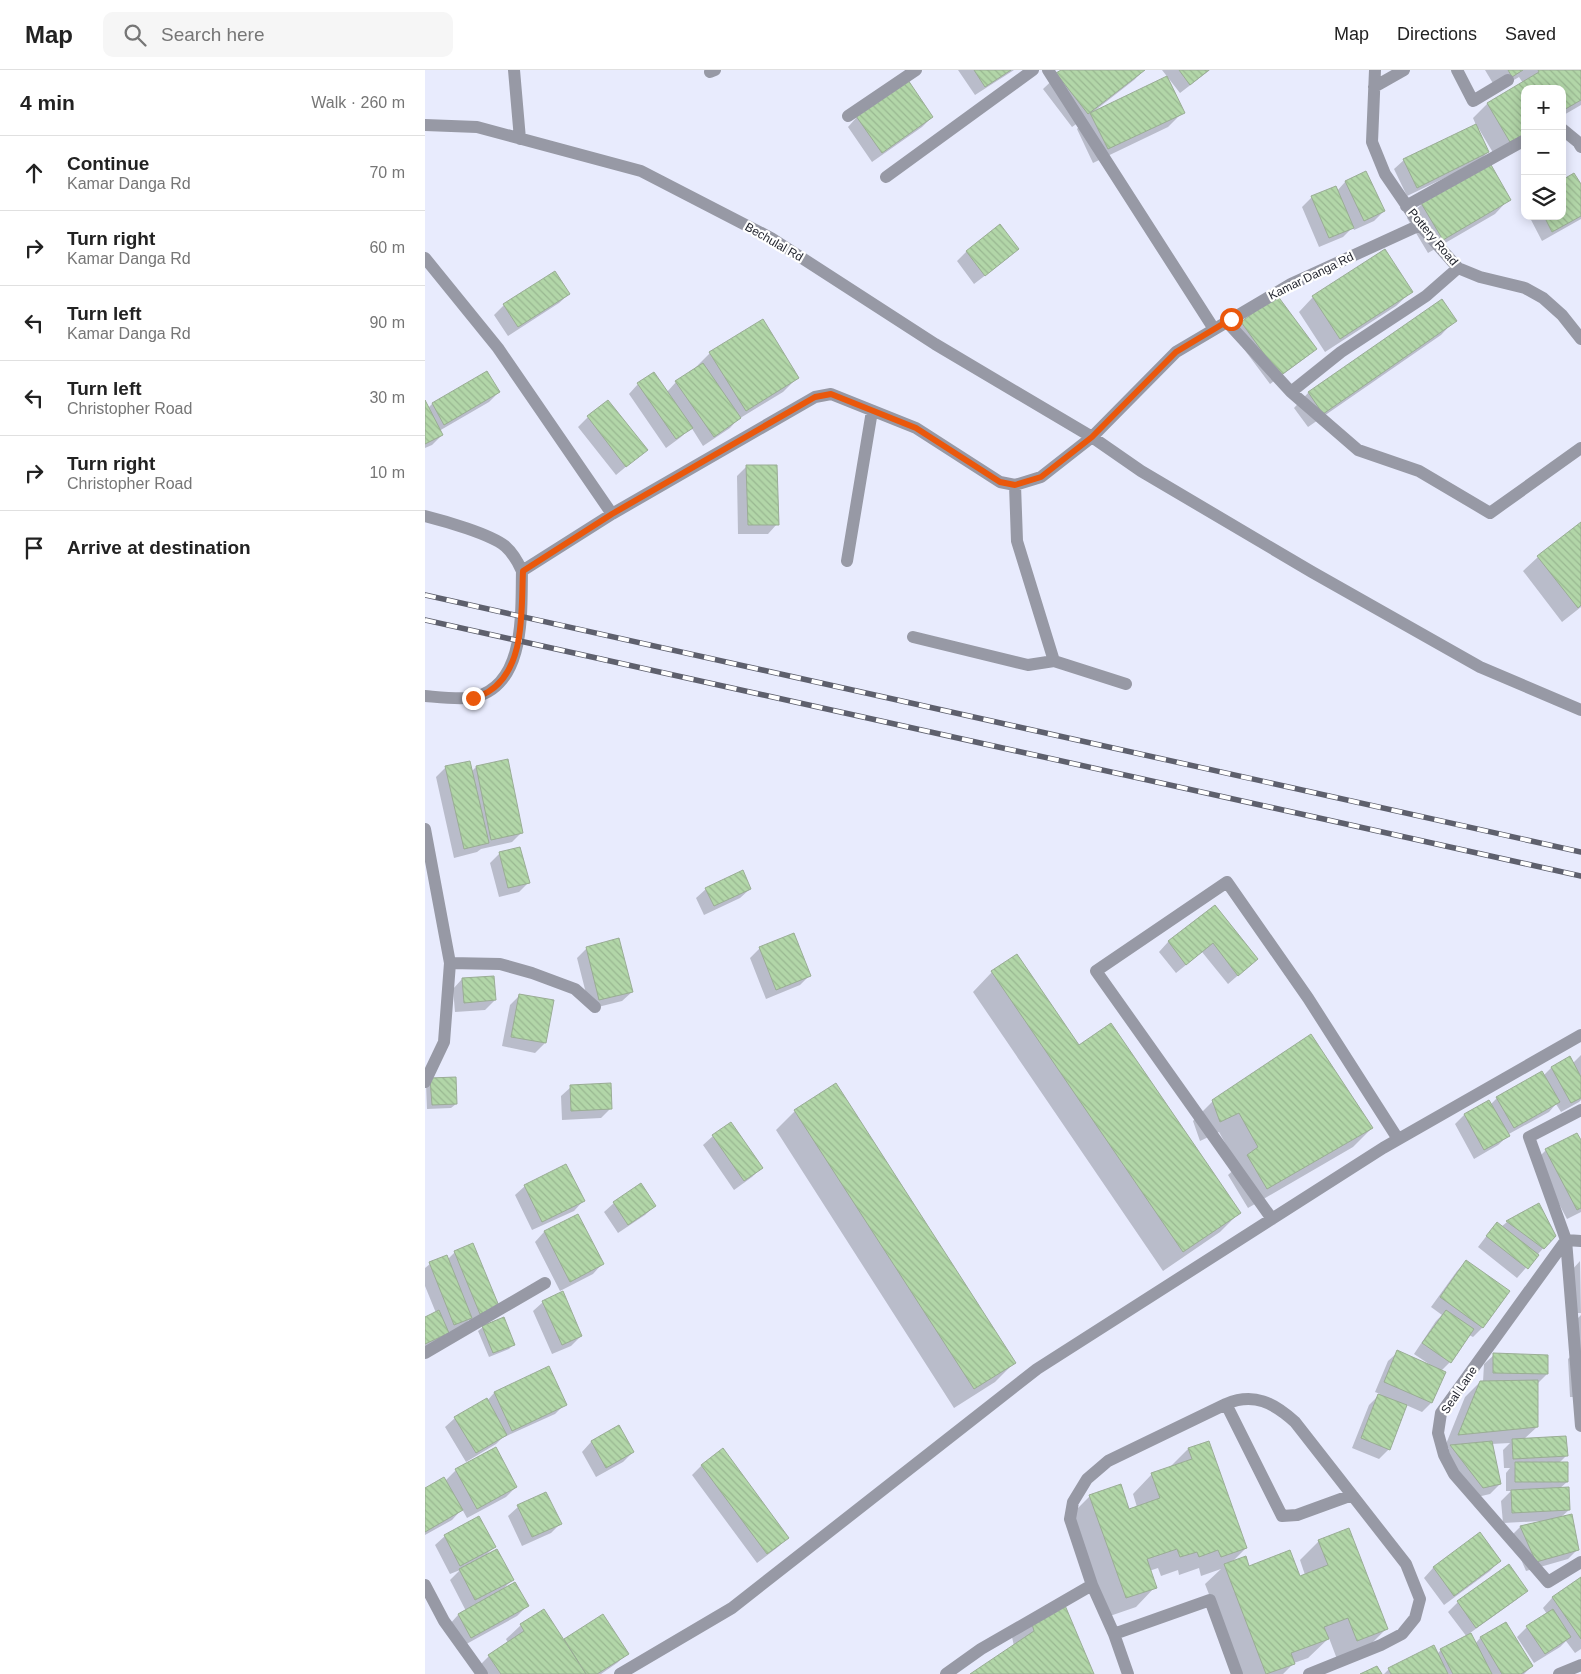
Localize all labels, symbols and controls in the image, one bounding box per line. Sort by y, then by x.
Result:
search box [103,12,453,57]
text: Map [25,21,73,48]
icon: search [121,21,149,49]
text: Search here [161,24,265,45]
text: Map [1334,24,1369,44]
text: Directions [1397,24,1477,44]
text: Saved [1505,24,1556,44]
map controls [1521,85,1566,220]
button: + [1521,85,1566,130]
text: 4 min [20,91,75,114]
text: Walk · 260 m [311,94,405,111]
button: − [1521,130,1566,175]
text: Continue [67,153,149,174]
icon: ahead [20,159,48,187]
text: 70 m [369,164,405,181]
text: Kamar Danga Rd [67,175,191,192]
button: layers [1521,175,1566,220]
street label: Pottery Road [1405,206,1461,268]
street label: Bechulal Rd [742,220,806,264]
text: Turn right [67,228,155,249]
icon: right [20,234,48,262]
text: 60 m [369,239,405,256]
street label: Kamar Danga Rd [1266,249,1356,303]
text: Kamar Danga Rd [67,250,191,267]
text: Turn left [67,303,142,324]
route start [1220,308,1243,331]
icon: left [20,309,48,337]
text: 90 m [369,314,405,331]
text: Kamar Danga Rd [67,325,191,342]
text: Turn left [67,378,142,399]
icon: left [20,384,48,412]
text: 30 m [369,389,405,406]
text: Christopher Road [67,400,192,417]
text: Turn right [67,453,155,474]
icon: right [20,459,48,487]
text: 10 m [369,464,405,481]
text: Christopher Road [67,475,192,492]
icon: arrive [20,534,48,562]
text: Arrive at destination [67,537,251,558]
route end [462,687,485,710]
street label: Seal Lane [1438,1363,1480,1416]

